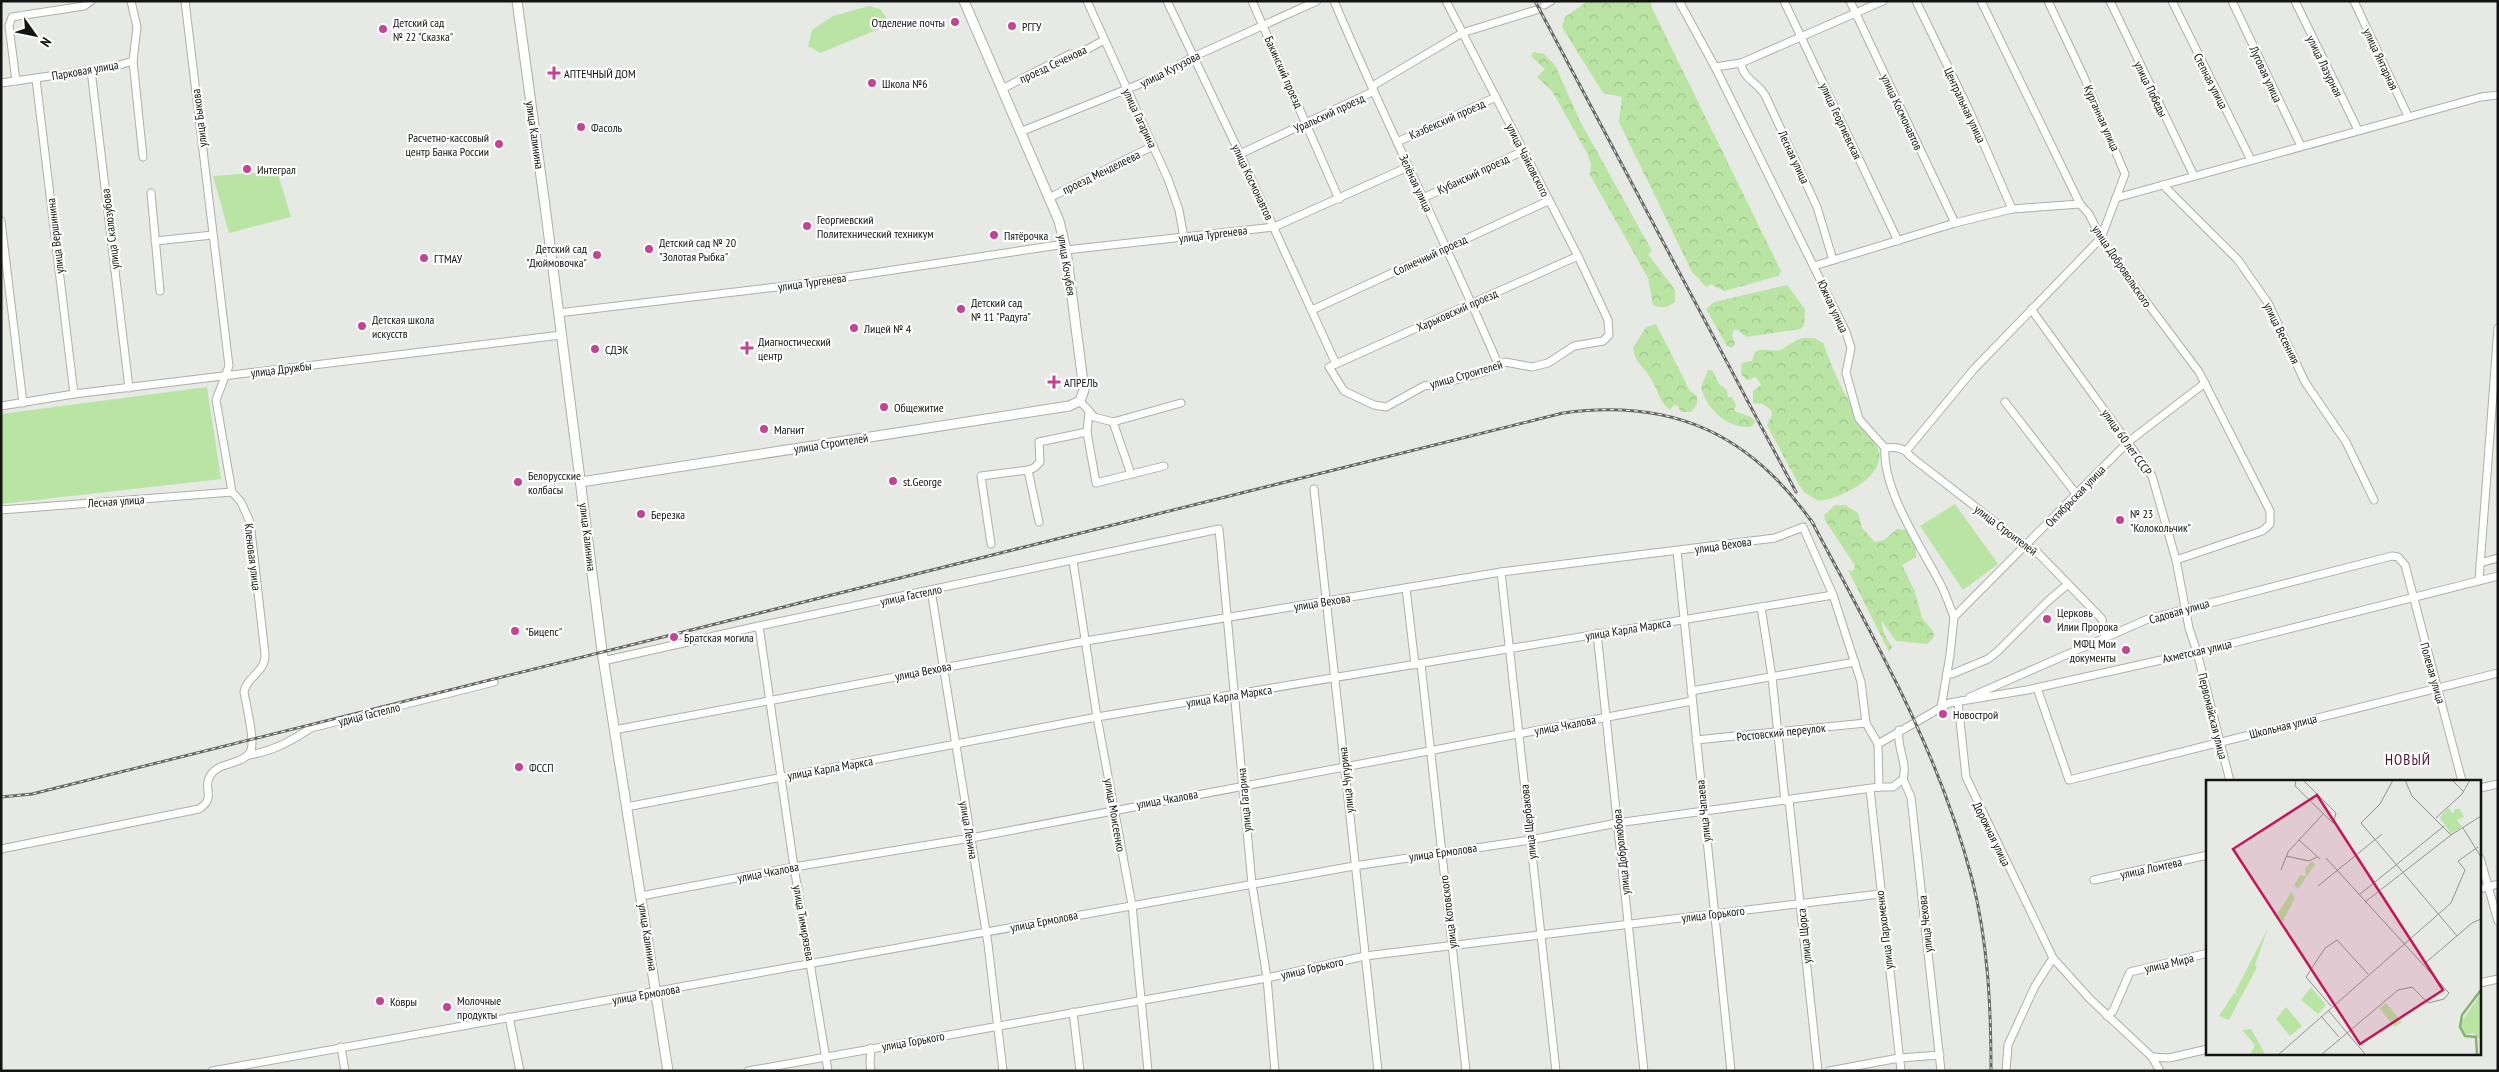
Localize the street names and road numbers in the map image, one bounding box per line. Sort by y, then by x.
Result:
street label: улица Янтарная [2360,26,2402,93]
street label: улица Лазурная [2304,33,2346,100]
street label: Бакинский проезд [1261,34,1307,111]
street label: проезд Сеченова [1017,42,1089,86]
street label: Луговая улица [2246,43,2286,105]
street label: улица Кутузова [1138,47,1203,90]
street label: Степная улица [2191,51,2231,112]
street label: Парковая улица [50,57,120,83]
street label: улица Победы [2131,59,2171,119]
street label: Центральная улица [1941,65,1989,145]
street label: улица Космонавтов [1878,72,1926,152]
street label: улица Георгиевская [1817,80,1865,162]
street label: Курганная улица [2081,83,2123,154]
street label: улица Гагарина [1120,86,1160,150]
street label: улица Быкова [188,88,210,148]
street label: Уральский проезд [1291,90,1367,136]
street label: Казбекский проезд [1407,95,1488,142]
street label: улица Калинина [523,100,547,170]
street label: улица Чайковского [1503,121,1553,199]
street label: Лесная улица [1775,127,1813,186]
street label: улица Космонавтов [1229,142,1277,222]
street label: проезд Менделеева [1060,147,1143,197]
street label: Кубанский проезд [1435,151,1512,197]
street label: Зелёная улица [1396,152,1436,214]
street label: улица Скалозубова [98,188,122,270]
street label: улица Вершинина [43,197,67,275]
street label: улица Тургенева [1178,222,1248,246]
street label: улица Добровольского [2089,222,2155,310]
street label: Солнечный проезд [1391,231,1470,279]
street label: улица Кочубея [1055,233,1079,297]
street label: улица Тургенева [777,270,847,294]
street label: Южная улица [1814,277,1852,335]
street label: Харьковский проезд [1414,285,1501,335]
street label: улица Весенняя [2261,300,2303,366]
street label: улица Строителей [1428,356,1504,392]
street label: улица Дружбы [250,358,312,380]
street label: улица 60 лет СССР [2099,406,2156,479]
street label: улица Строителей [793,430,869,456]
street label: Октябрьская улица [2042,462,2108,530]
street label: Лесная улица [86,492,145,511]
street label: улица Строителей [1971,501,2041,559]
street label: улица Калинина [576,502,600,572]
street label: Кленовая улица [241,523,265,592]
street label: улица Вехова [1694,534,1753,556]
street label: улица Гастелло [879,581,943,609]
street label: улица Вехова [1293,590,1352,614]
street label: Садовая улица [2147,595,2211,627]
street label: улица Карла Маркса [1584,615,1672,643]
street label: Ахметская улица [2161,636,2233,666]
street label: Полевая улица [2417,641,2449,705]
street label: улица Вехова [894,658,953,684]
street label: Первомайская улица [2195,671,2231,761]
street label: улица Карла Маркса [1185,682,1273,710]
street label: удица Гастелло [337,699,401,729]
street label: Школьная улица [2248,710,2319,742]
street label: улица Чкалова [1533,712,1597,738]
street label: Ростовский переулок [1736,720,1827,744]
street label: улица Чугурина [1335,746,1357,814]
street label: улица Карла Маркса [786,753,874,783]
street label: улица Гагарина [1234,767,1254,833]
street label: улица Моисеенко [1101,777,1129,853]
street label: улица Чапаева [1692,779,1714,843]
street label: улица Щербакова [1517,784,1539,860]
street label: улица Чкалова [1135,786,1199,812]
street label: Дорожная улица [1970,799,2014,869]
street label: улица Ленина [957,800,982,860]
street label: улица Добролюбова [1609,808,1633,895]
street label: улица Ермолова [1408,840,1478,864]
street label: улица Ломтева [2119,854,2184,882]
street label: улица Чкалова [736,859,800,885]
street label: улица Котовского [1436,874,1460,950]
street label: улица Тимирязева [790,884,818,962]
street label: улица Пархоменко [1872,890,1896,970]
street label: улица Чехова [1915,895,1935,953]
street label: улица Калинина [635,902,661,972]
street label: улица Горького [1681,903,1745,925]
street label: улица Ермолова [1009,907,1079,935]
street label: улица Щорса [1794,908,1814,964]
street label: улица Мира [2143,950,2195,976]
street label: улица Горького [1279,954,1345,982]
street label: улица Ермолова [611,981,681,1007]
street label: улица Горького [880,1028,946,1054]

